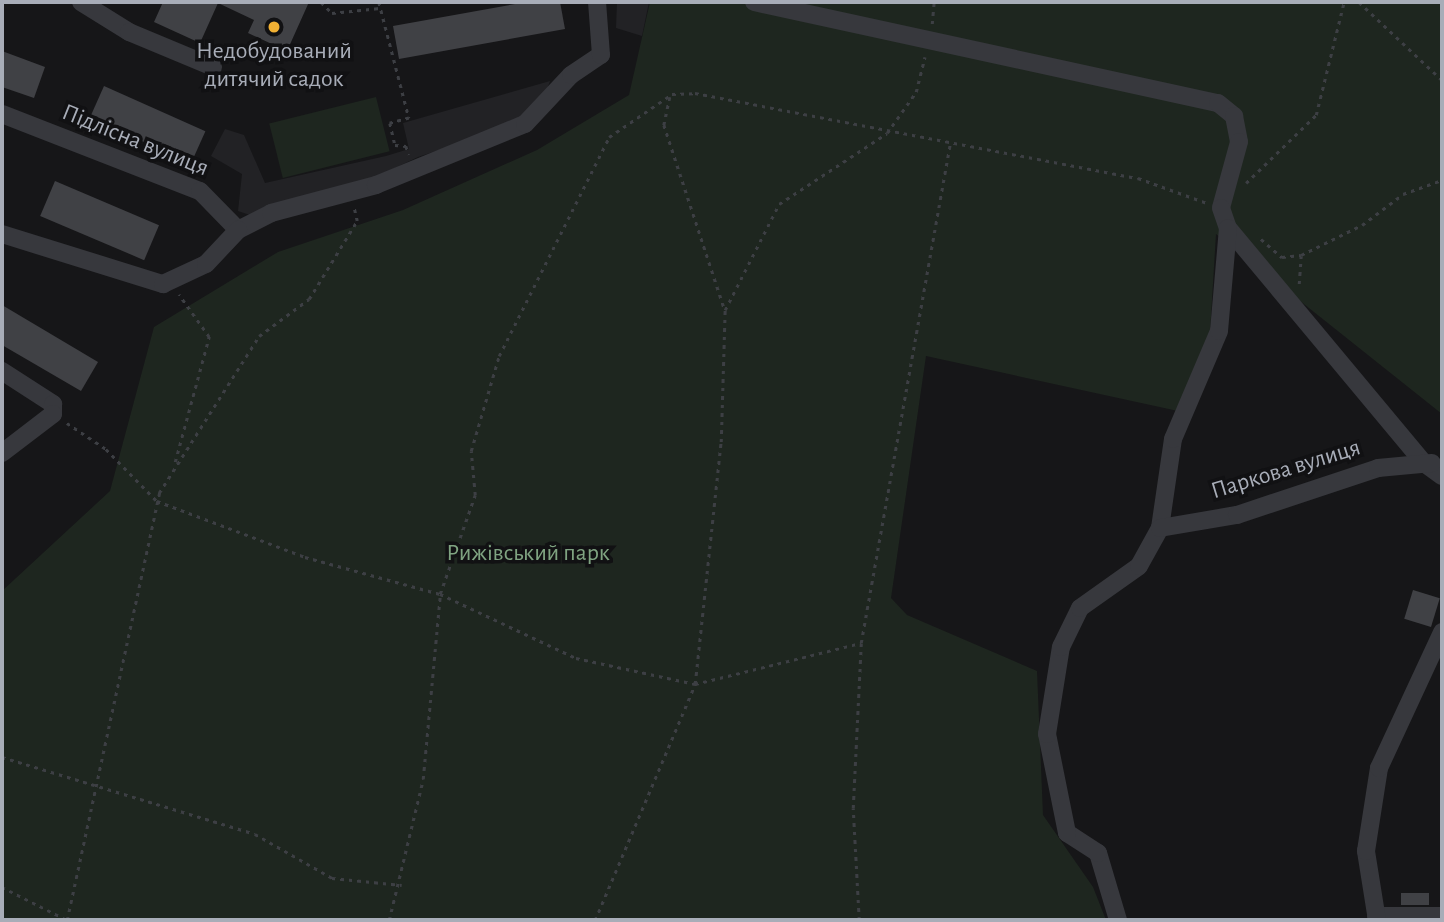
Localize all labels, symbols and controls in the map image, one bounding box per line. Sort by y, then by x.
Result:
marker: Недобудований дитячий садок [266,19,282,35]
place label: Недобудований дитячий садок [196,38,352,94]
street label: Підлісна вулиця [57,98,213,184]
street label: Паркова вулиця [1208,434,1364,506]
park label: Рижівський парк [446,540,610,568]

